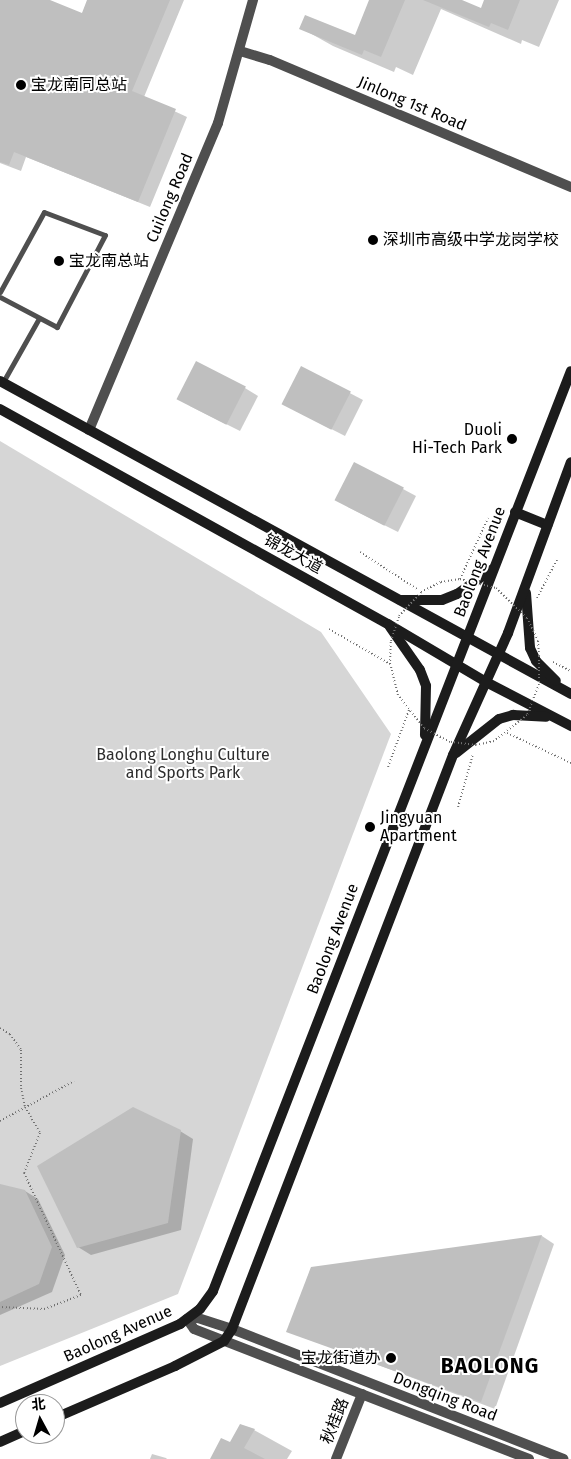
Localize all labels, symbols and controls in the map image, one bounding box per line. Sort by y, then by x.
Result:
street label: Jinlong 1st Road [355,73,469,135]
place label: 宝龙南同总站 [31,75,127,95]
marker: 宝龙南同总站 [15,79,27,91]
street label: Cuilong Road [143,150,197,246]
place label: 深圳市高级中学龙岗学校 [383,230,559,250]
marker: 深圳市高级中学龙岗学校 [367,234,379,246]
place label: 宝龙南总站 [69,251,149,271]
marker: 宝龙南总站 [53,255,65,267]
place label: Duoli Hi-Tech Park [412,420,502,458]
marker: Duoli Hi-Tech Park [506,433,518,445]
street label: Baolong Avenue [450,504,510,620]
street label: 锦龙大道 [260,530,326,578]
park label: Baolong Longhu Culture and Sports Park [96,745,270,783]
place label: Jingyuan Apartment [380,808,457,846]
marker: Jingyuan Apartment [364,821,376,833]
street label: Baolong Avenue [303,881,363,997]
street label: Baolong Avenue [61,1301,175,1367]
place label: 宝龙街道办 [301,1348,381,1368]
marker: 宝龙街道办 [385,1352,397,1364]
district label: BAOLONG [440,1353,540,1379]
street label: Dongqing Road [390,1368,500,1426]
north arrow [15,1394,65,1444]
text: 北 [31,1395,46,1414]
street label: 秋桂路 [317,1395,353,1447]

